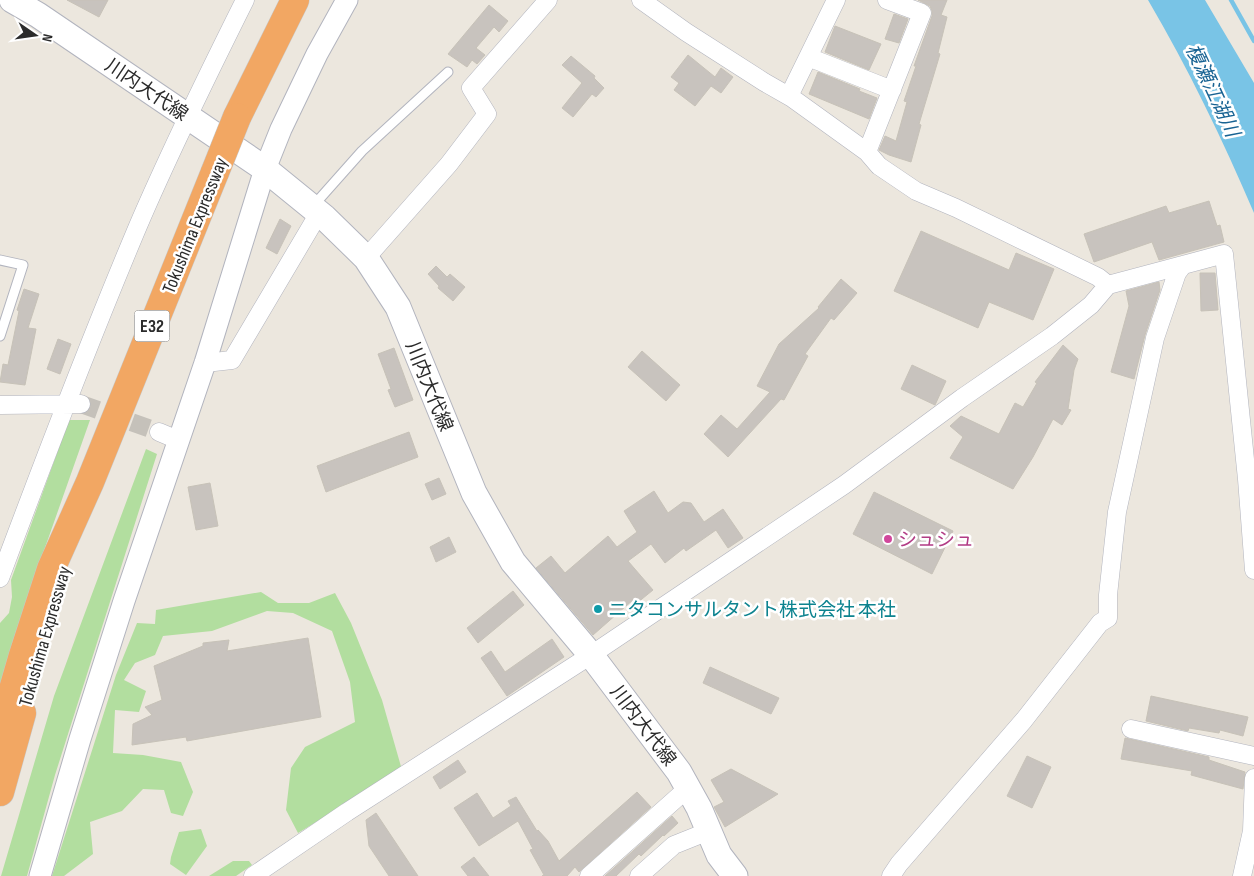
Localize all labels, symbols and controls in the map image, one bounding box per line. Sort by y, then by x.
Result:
north arrow [10,10,60,60]
text: N [38,32,56,43]
water label: 榎瀬江湖川 [1180,40,1245,143]
street label: 川内大代線 [100,54,192,126]
street label: Tokushima Expressway [158,154,233,297]
road number: E32 [134,310,170,342]
street label: 川内大代線 [400,338,457,435]
place label: シュシュ [898,529,974,552]
marker: シュシュ [882,533,894,545]
street label: Tokushima Expressway [14,563,77,709]
place label: ニタコンサルタント株式会社 本社 [608,599,896,622]
marker: ニタコンサルタント株式会社 本社 [592,603,604,615]
street label: 川内大代線 [605,681,681,771]

